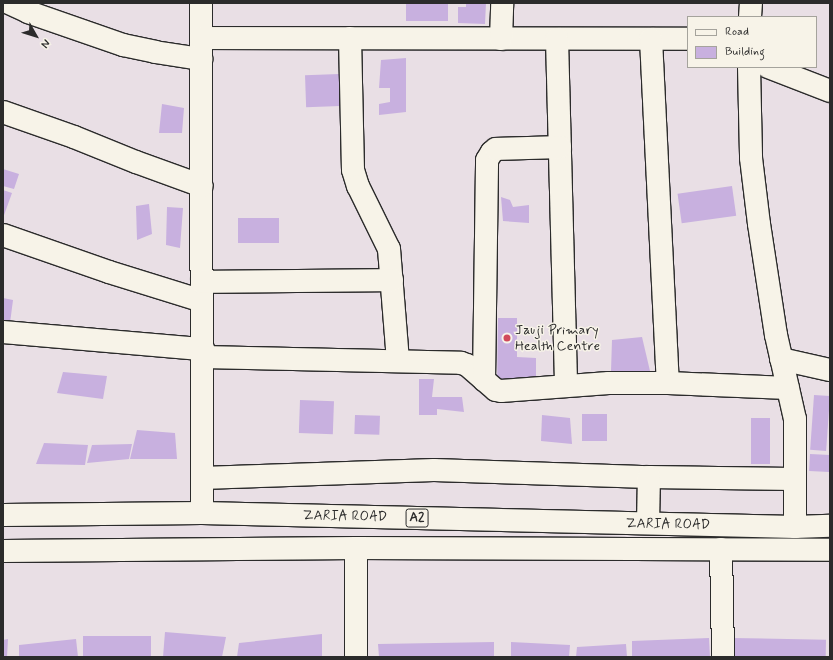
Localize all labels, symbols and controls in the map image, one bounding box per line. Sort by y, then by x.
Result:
north arrow [16,16,56,56]
legend [687,16,817,68]
text: Road [725,24,749,40]
text: N [38,36,53,51]
text: Building [725,44,765,60]
place label: Jauji Primary Health Centre [515,322,600,354]
marker: Jauji Primary Health Centre [502,333,512,343]
street label: ZARIA ROAD [303,507,387,525]
road number: A2 [405,507,429,529]
street label: ZARIA ROAD [626,515,710,533]

